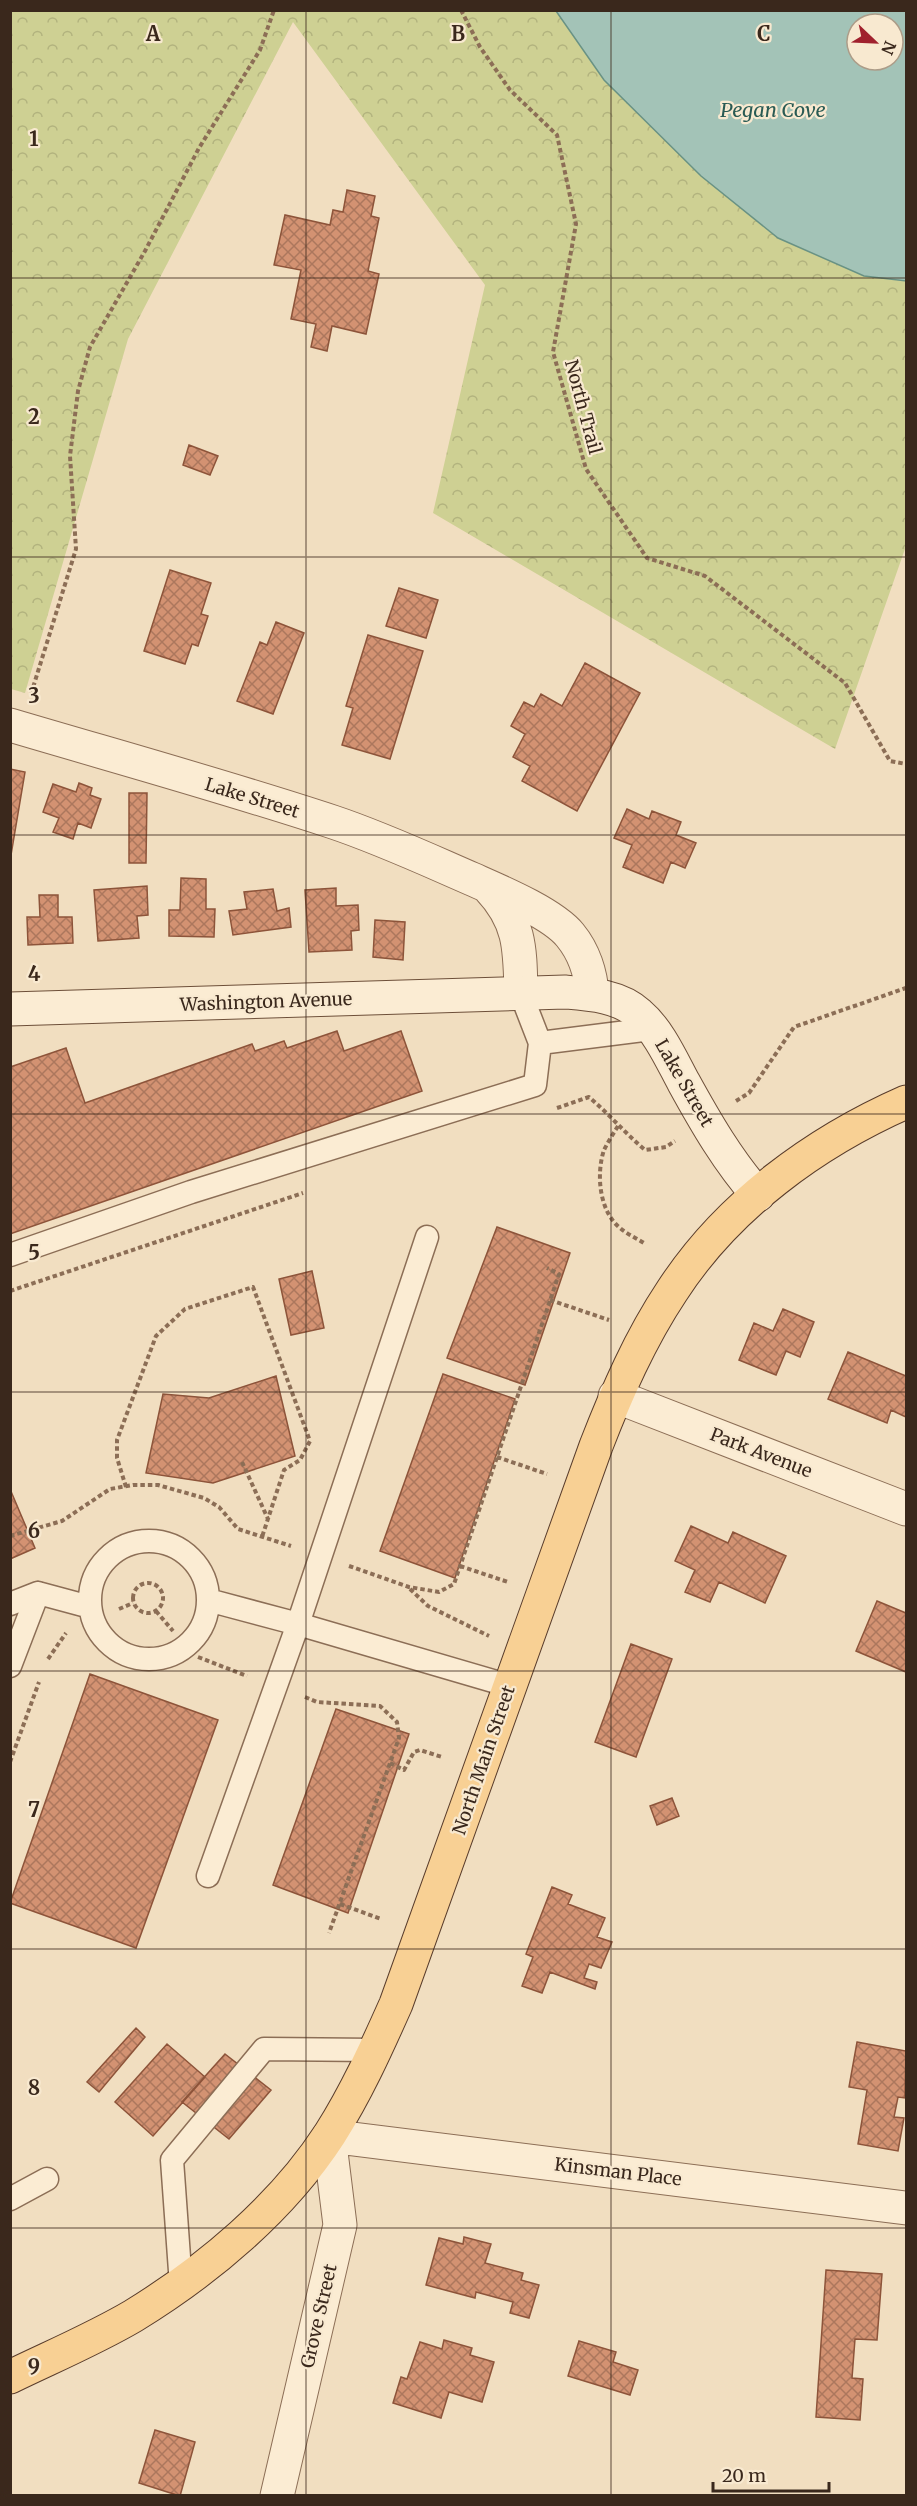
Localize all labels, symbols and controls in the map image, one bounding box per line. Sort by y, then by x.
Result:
north arrow [845,12,905,72]
text: A [145,21,161,46]
text: B [451,21,465,46]
text: C [757,21,771,46]
text: N [877,38,900,58]
water label: Pegan Cove [720,97,826,122]
text: 1 [29,126,39,151]
street label: North Trail [560,357,607,457]
text: 2 [28,404,40,429]
text: 3 [28,683,40,708]
street label: Lake Street [202,772,302,823]
text: 4 [28,961,41,986]
street label: Washington Avenue [178,987,353,1016]
street label: Lake Street [650,1035,719,1131]
text: 5 [28,1240,40,1265]
street label: Park Avenue [707,1423,815,1483]
text: 6 [28,1518,40,1543]
street label: North Main Street [447,1682,520,1838]
text: 7 [28,1797,40,1822]
text: 8 [28,2075,40,2100]
street label: Kinsman Place [553,2152,683,2191]
street label: Grove Street [295,2262,342,2370]
text: 9 [28,2354,40,2379]
scale bar [713,2455,828,2493]
text: 20 m [722,2464,766,2487]

